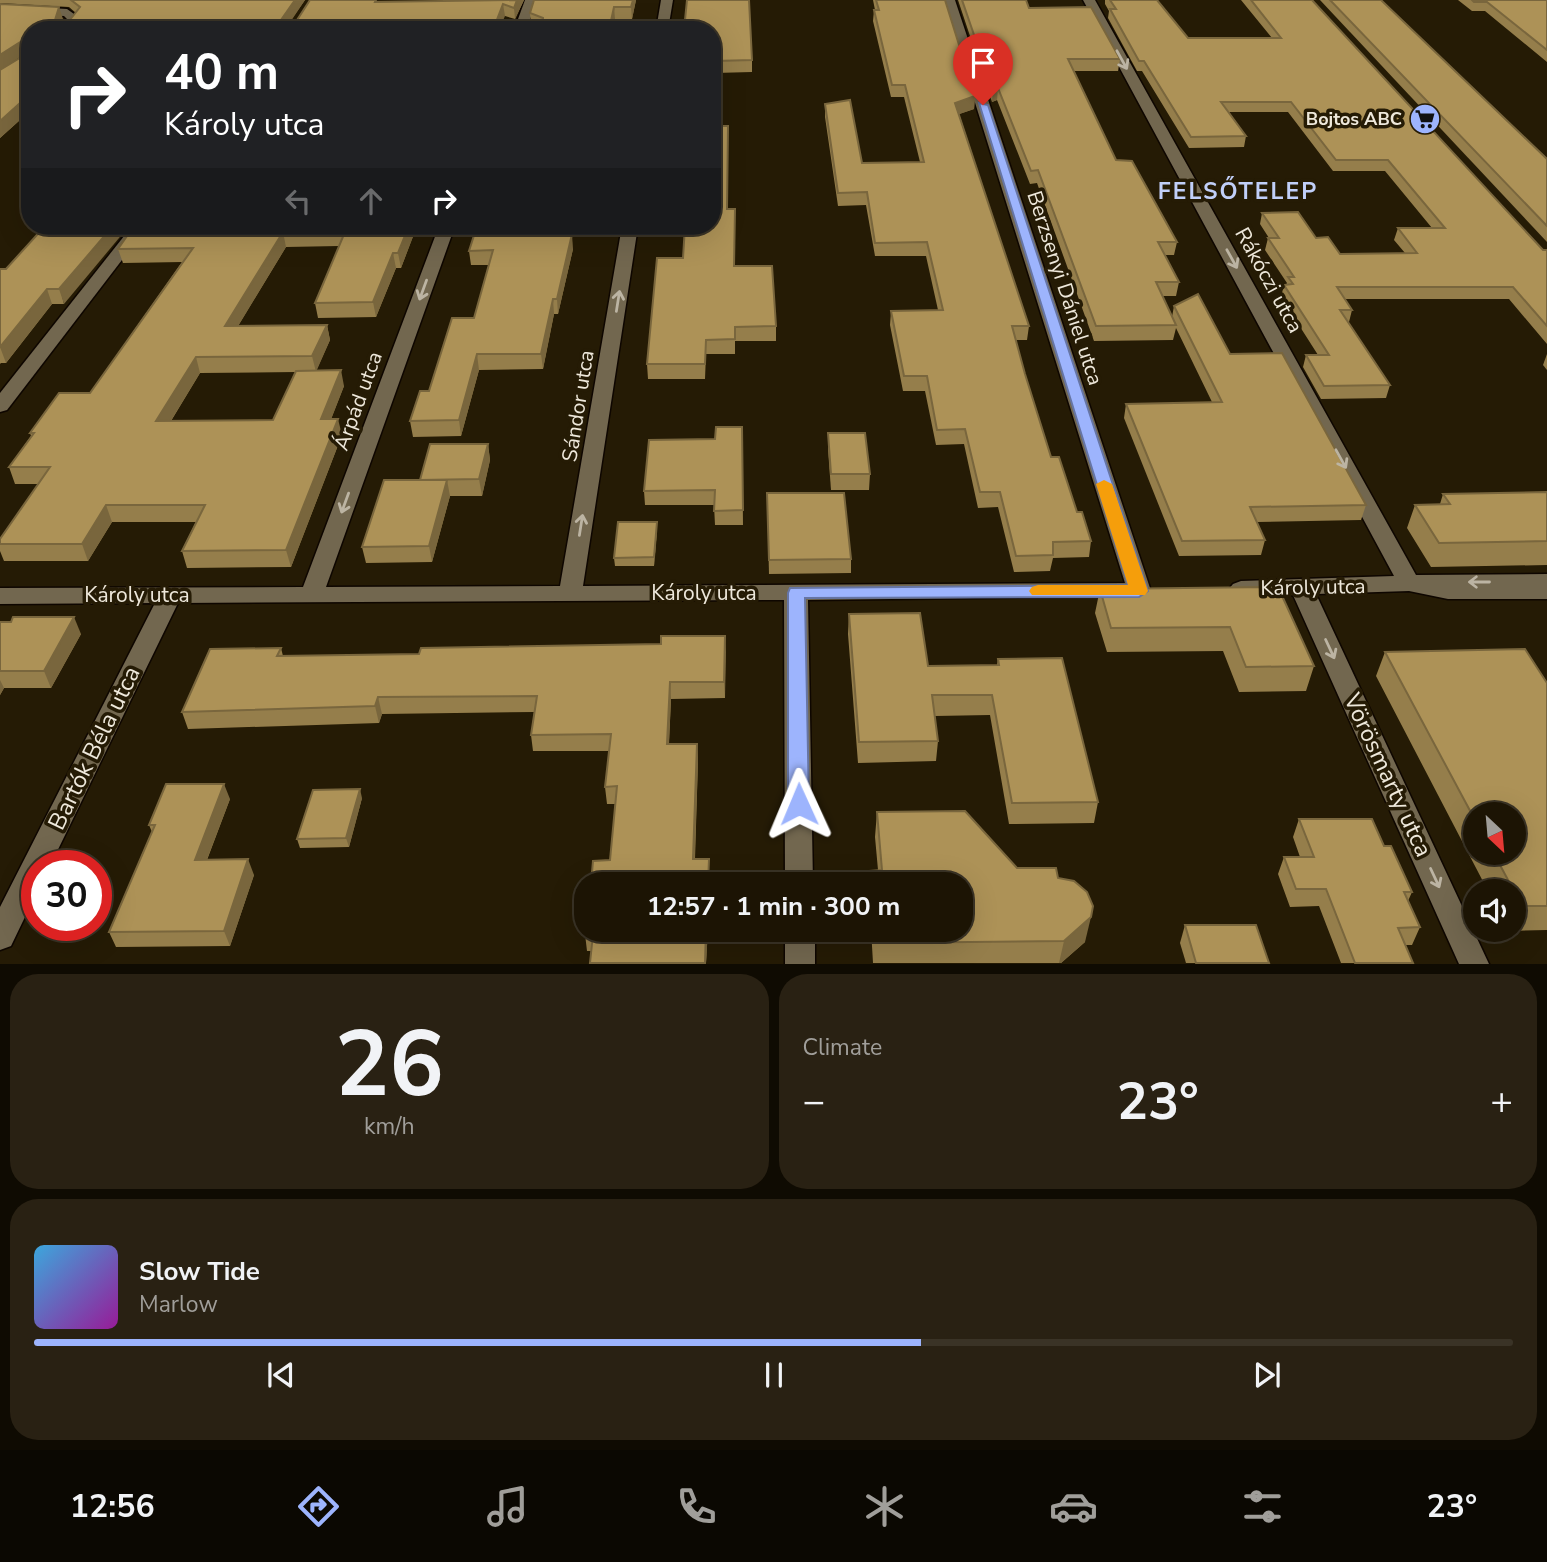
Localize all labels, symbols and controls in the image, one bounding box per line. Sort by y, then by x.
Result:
pin [953,33,1013,105]
text: 40 m [164,39,279,106]
icon: arrive [964,44,1002,82]
icon: right [49,49,140,140]
one-way arrow [1116,49,1129,70]
supermarket icon: Bojtos ABC [1408,102,1442,136]
text: Károly utca [164,103,324,146]
place label: Bojtos ABC [1306,107,1402,131]
district label: FELSŐTELEP [1158,176,1318,207]
icon: left [279,182,317,220]
icon: ahead [352,182,390,220]
icon: right [425,182,463,220]
street label: Berzsenyi Dániel utca [1020,187,1110,389]
street label: Rákóczi utca [1229,222,1309,338]
one-way arrow [1226,248,1239,269]
one-way arrow [416,278,429,300]
one-way arrow [612,290,625,313]
street label: Árpád utca [327,348,389,454]
street label: Sándor utca [555,348,601,464]
one-way arrow [1334,448,1348,468]
one-way arrow [338,492,350,514]
one-way arrow [575,514,588,537]
street label: Károly utca [1260,572,1366,602]
one-way arrow [1468,576,1491,589]
street label: Károly utca [651,579,757,607]
street label: Károly utca [84,581,190,609]
one-way arrow [1324,638,1337,659]
street label: Bartók Béla utca [41,661,147,835]
street label: Vörösmarty utca [1336,687,1440,862]
position arrow [762,767,836,841]
north arrow [1463,802,1526,864]
map controls [1463,802,1526,942]
speed limit sign: 30 [21,850,112,941]
one-way arrow [1429,867,1442,888]
button: sound [1463,879,1526,942]
text: 12:57 · 1 min · 300 m [647,889,900,924]
text: 26 [335,1003,444,1127]
text: Climate [803,1032,882,1063]
text: 23° [1117,1066,1199,1137]
text: − [803,1076,825,1127]
text: + [1490,1076,1513,1127]
text: km/h [364,1111,415,1142]
text: Slow Tide [139,1254,260,1289]
text: Marlow [139,1289,218,1320]
icon: previous [262,1356,300,1394]
icon: pause [755,1356,793,1394]
icon: next [1248,1356,1286,1394]
icon: directions [294,1482,343,1531]
icon: music [483,1482,532,1531]
icon: phone [672,1482,721,1531]
icon: climate [860,1482,909,1531]
icon: car [1049,1482,1098,1531]
icon: filters [1238,1482,1287,1531]
text: 12:56 [70,1485,155,1528]
text: 23° [1427,1485,1477,1528]

